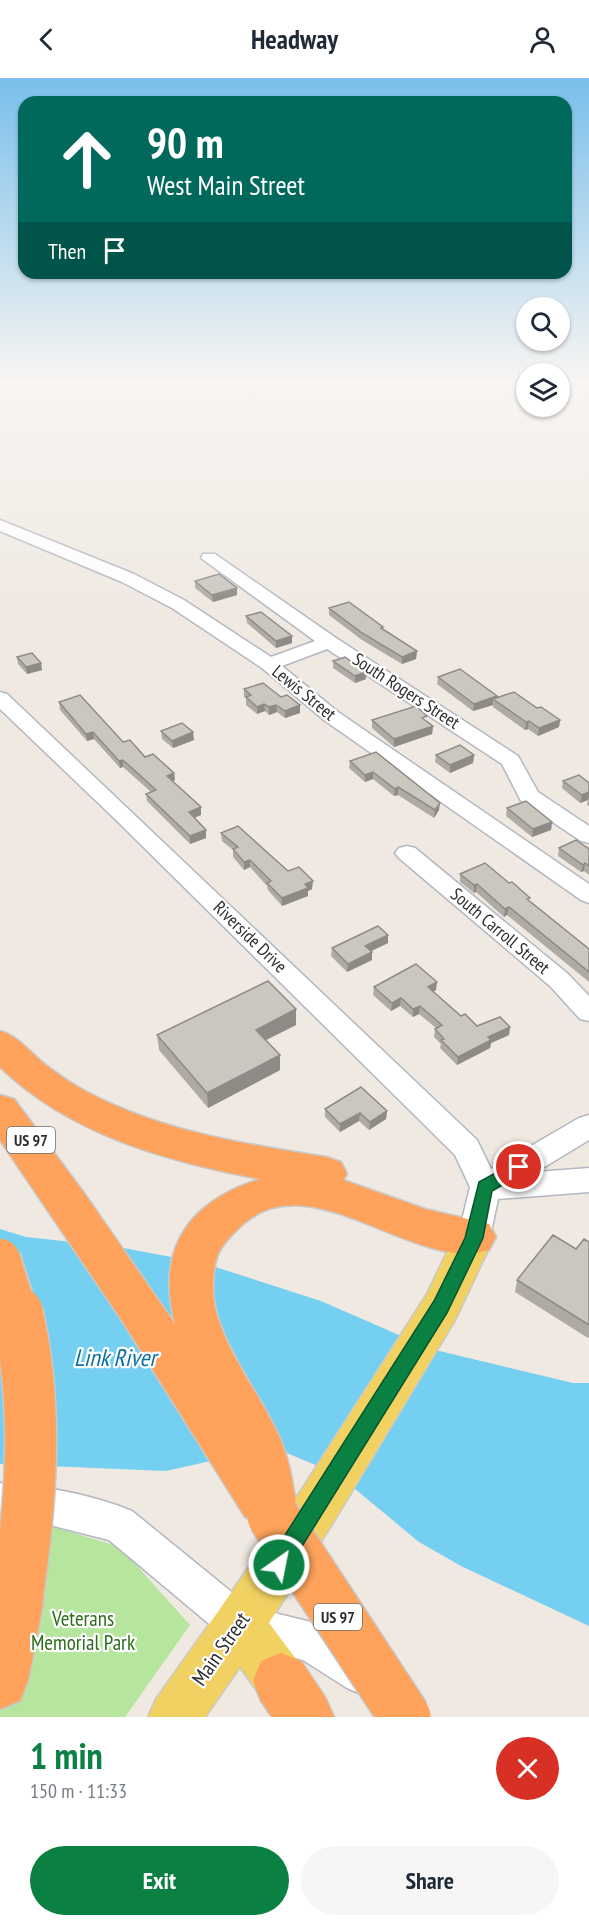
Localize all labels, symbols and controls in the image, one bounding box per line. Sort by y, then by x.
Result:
text: Headway [251,22,338,56]
icon: back [30,23,63,56]
icon: person [526,23,559,56]
text: 90 m [147,115,224,170]
icon: ahead [48,120,126,198]
text: West Main Street [147,168,305,202]
icon: arrive [98,234,131,267]
text: Then [48,237,86,265]
map controls [516,297,570,417]
button: search [516,297,570,351]
button: layers [516,363,570,417]
street label: South Rogers Street [348,647,464,734]
street label: Lewis Street [268,660,341,725]
street label: South Carroll Street [446,883,555,979]
street label: Riverside Drive [209,896,292,977]
road number: US 97 [7,1127,55,1153]
pin [493,1141,544,1192]
icon: arrive [502,1150,535,1183]
water label: Link River [74,1342,159,1373]
position arrow [247,1533,311,1597]
road number: US 97 [314,1604,362,1630]
park label: Veterans Memorial Park [31,1605,135,1656]
street label: Main Street [186,1607,256,1691]
text: 1 min [30,1732,103,1779]
button: close [496,1737,559,1800]
text: 150 m · 11:33 [30,1778,127,1804]
button: Exit [30,1846,289,1915]
button: Share [301,1846,559,1915]

